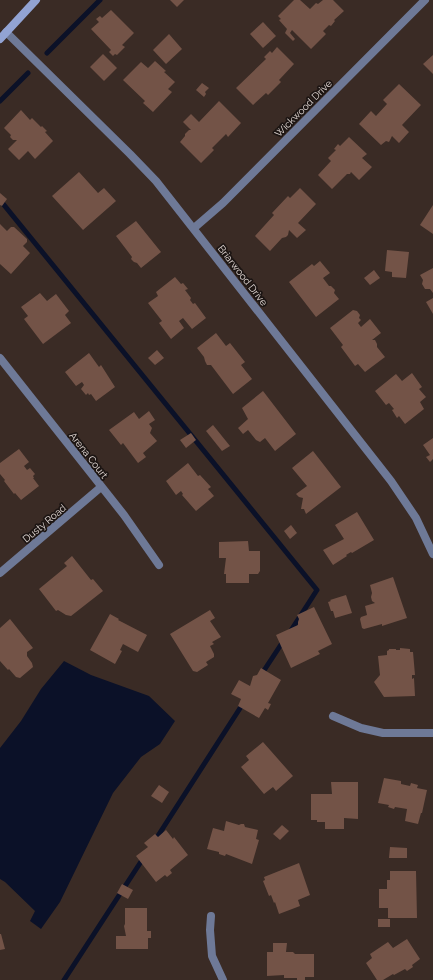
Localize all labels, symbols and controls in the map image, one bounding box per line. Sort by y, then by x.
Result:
street label: Wickwood Drive [273,78,334,139]
street label: Briarwood Drive [216,243,270,308]
street label: Arena Court [67,430,110,481]
street label: Dusty Road [20,502,68,545]

